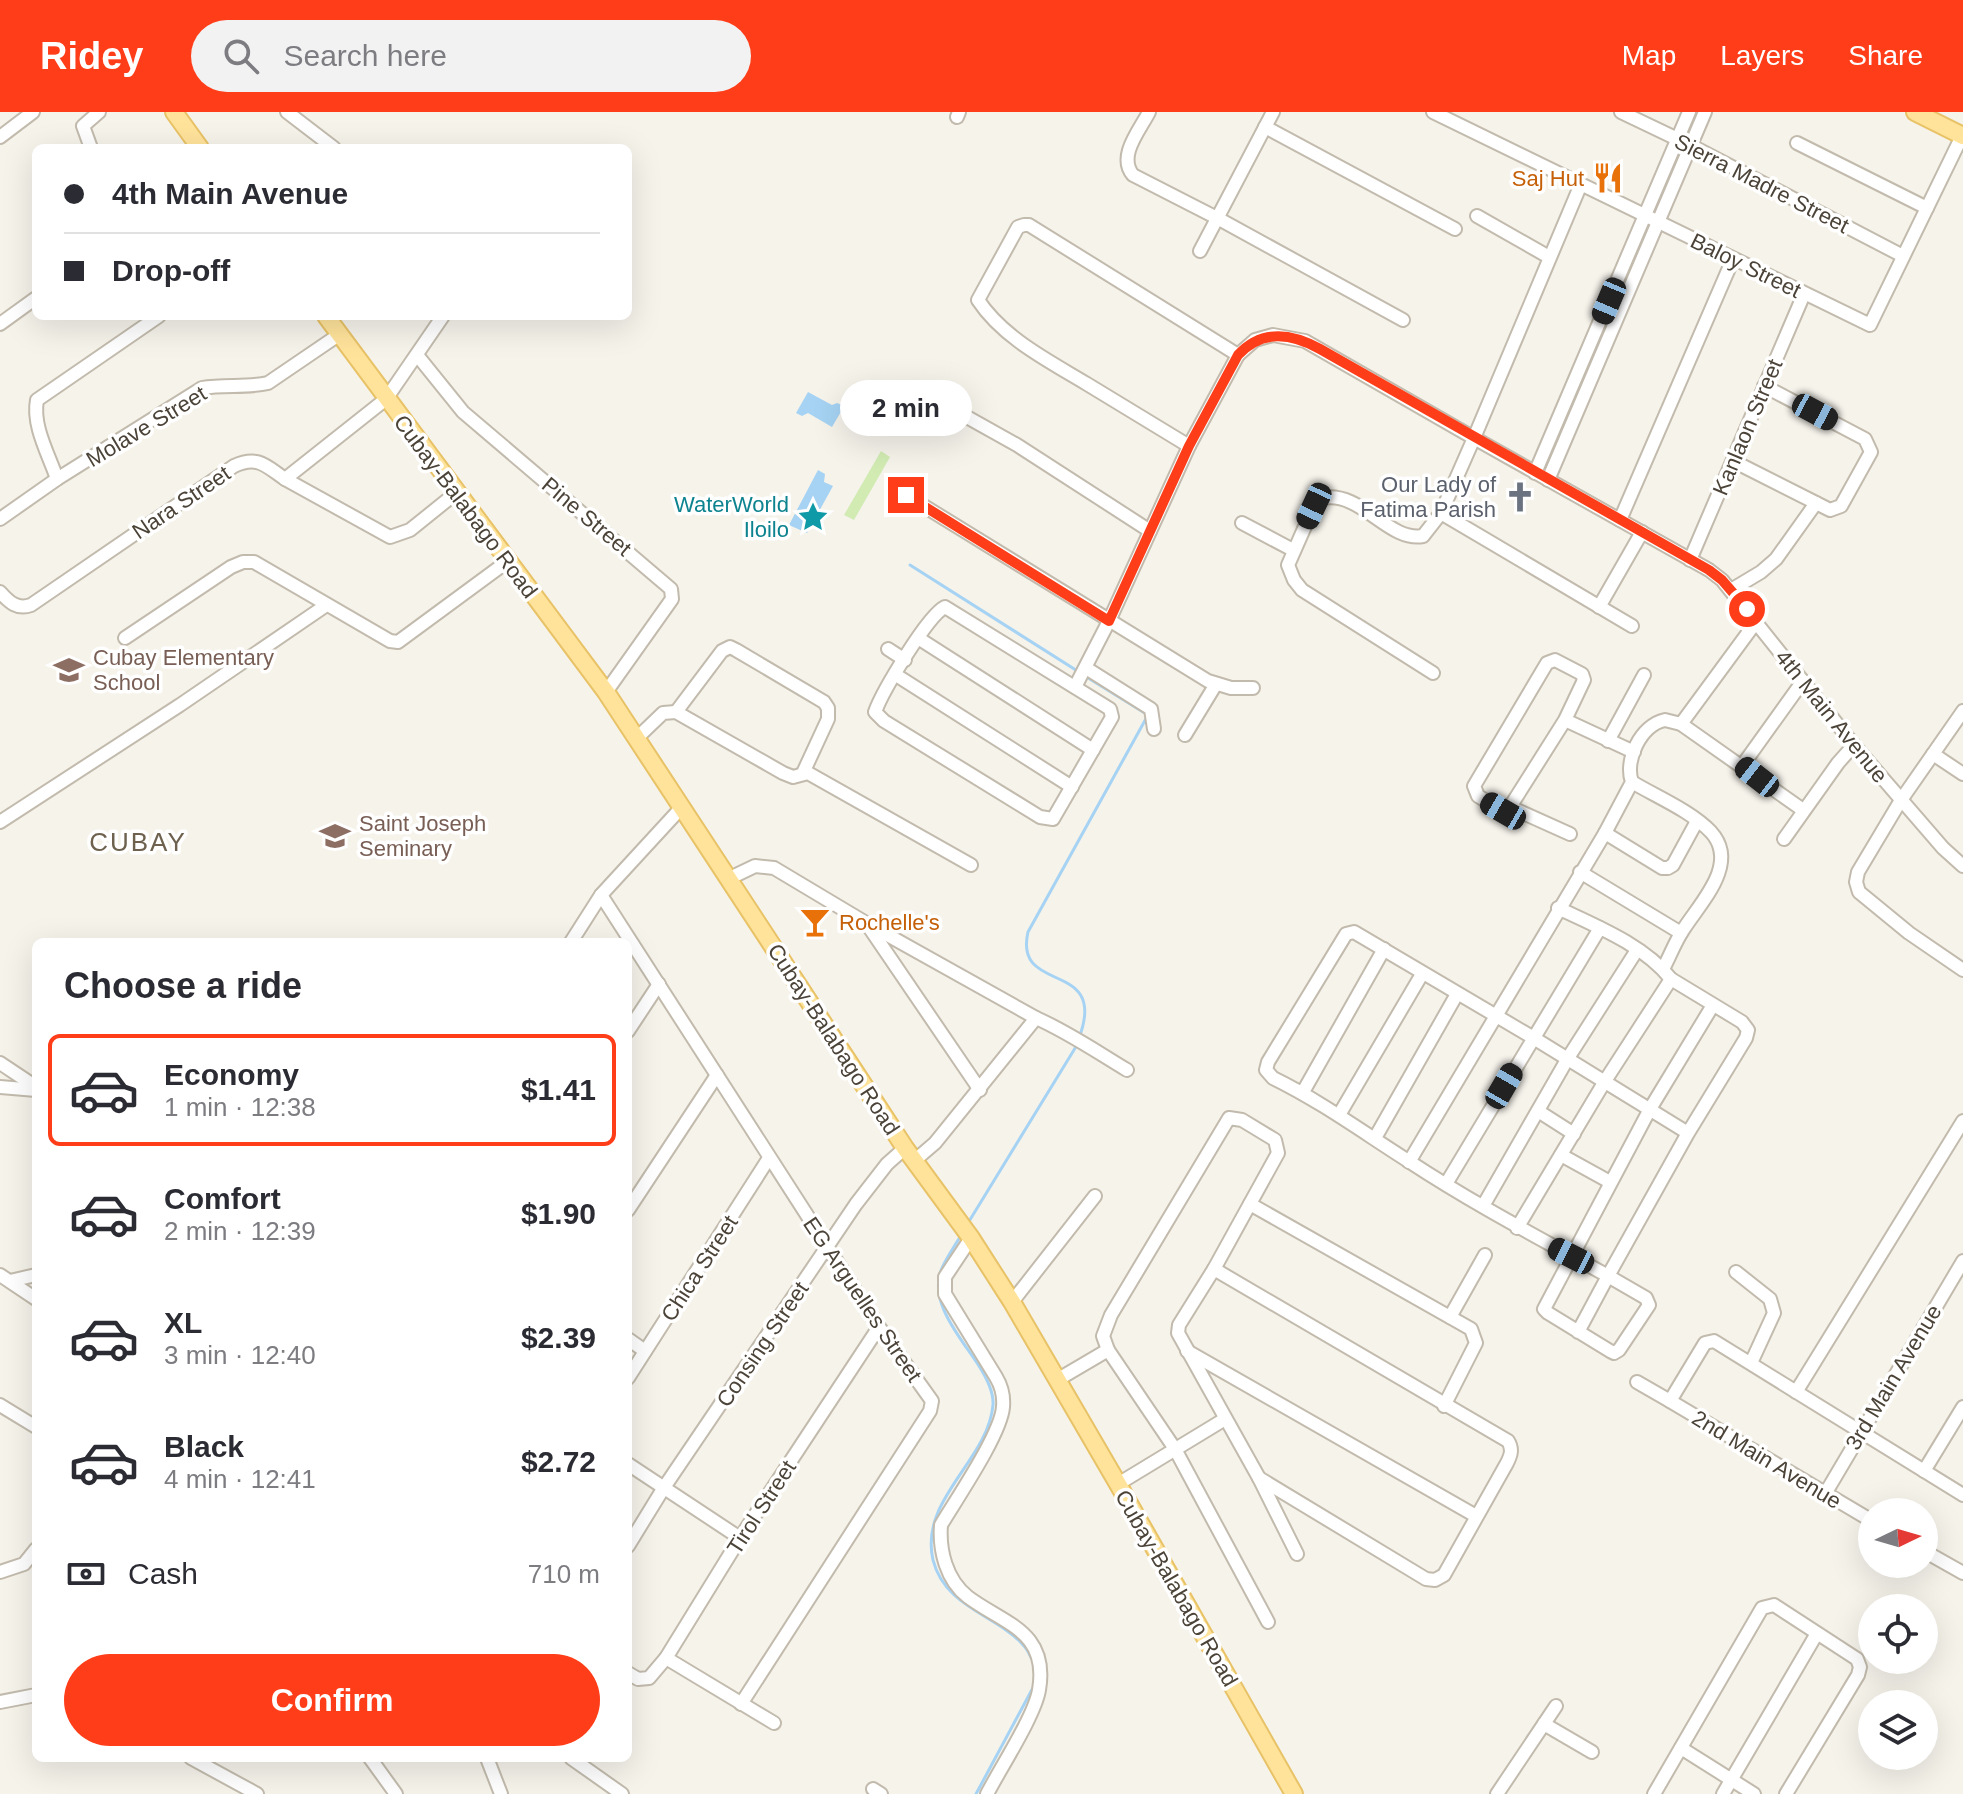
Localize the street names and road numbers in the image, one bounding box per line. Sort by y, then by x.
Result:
street label: Sierra Madre Street [1671,129,1853,238]
street label: Baloy Street [1686,228,1805,303]
street label: Kanlaon Street [1708,355,1787,499]
street label: Molave Street [82,381,211,472]
street label: Cubay-Balabago Road [389,410,543,603]
street label: Nara Street [128,461,235,544]
street label: Pine Street [537,472,636,561]
street label: 4th Main Avenue [1770,645,1893,788]
street label: Cubay-Balabago Road [762,939,905,1139]
street label: Chica Street [656,1211,743,1326]
street label: EG Arguelles Street [798,1212,927,1386]
street label: Consing Street [711,1277,813,1412]
street label: 3rd Main Avenue [1840,1300,1947,1454]
street label: 2nd Main Avenue [1688,1405,1846,1514]
street label: Tirol Street [722,1456,801,1559]
street label: Cubay-Balabago Road [1110,1486,1243,1691]

